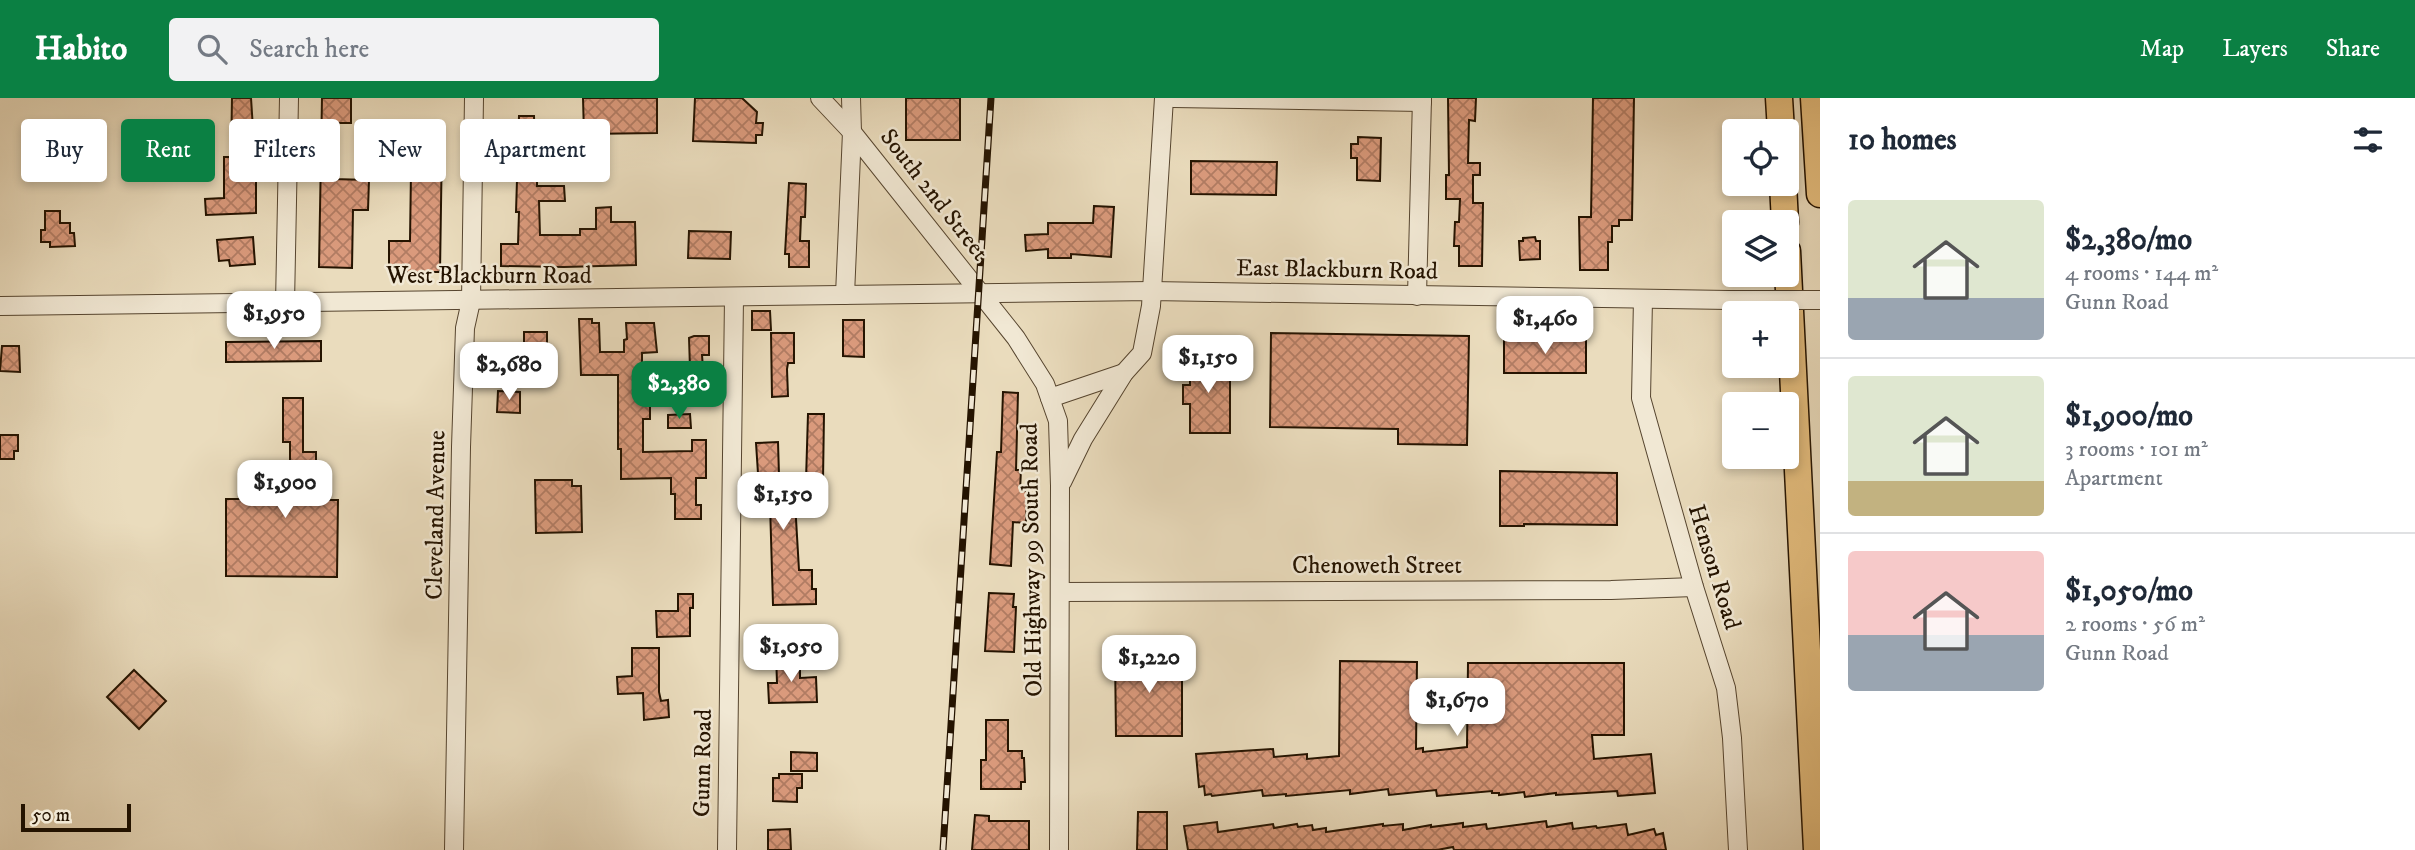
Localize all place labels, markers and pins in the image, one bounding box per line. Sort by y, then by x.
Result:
pin: $1,950 [217,292,331,351]
pin: $1,460 [1488,296,1602,356]
pin: $1,150 [1151,336,1265,395]
pin: $2,680 [452,342,566,402]
pin: $2,380 [622,362,736,421]
pin: $1,900 [228,460,342,520]
pin: $1,150 [726,472,840,532]
pin: $1,050 [734,624,848,684]
pin: $1,220 [1092,636,1206,695]
pin: $1,670 [1400,678,1514,738]

